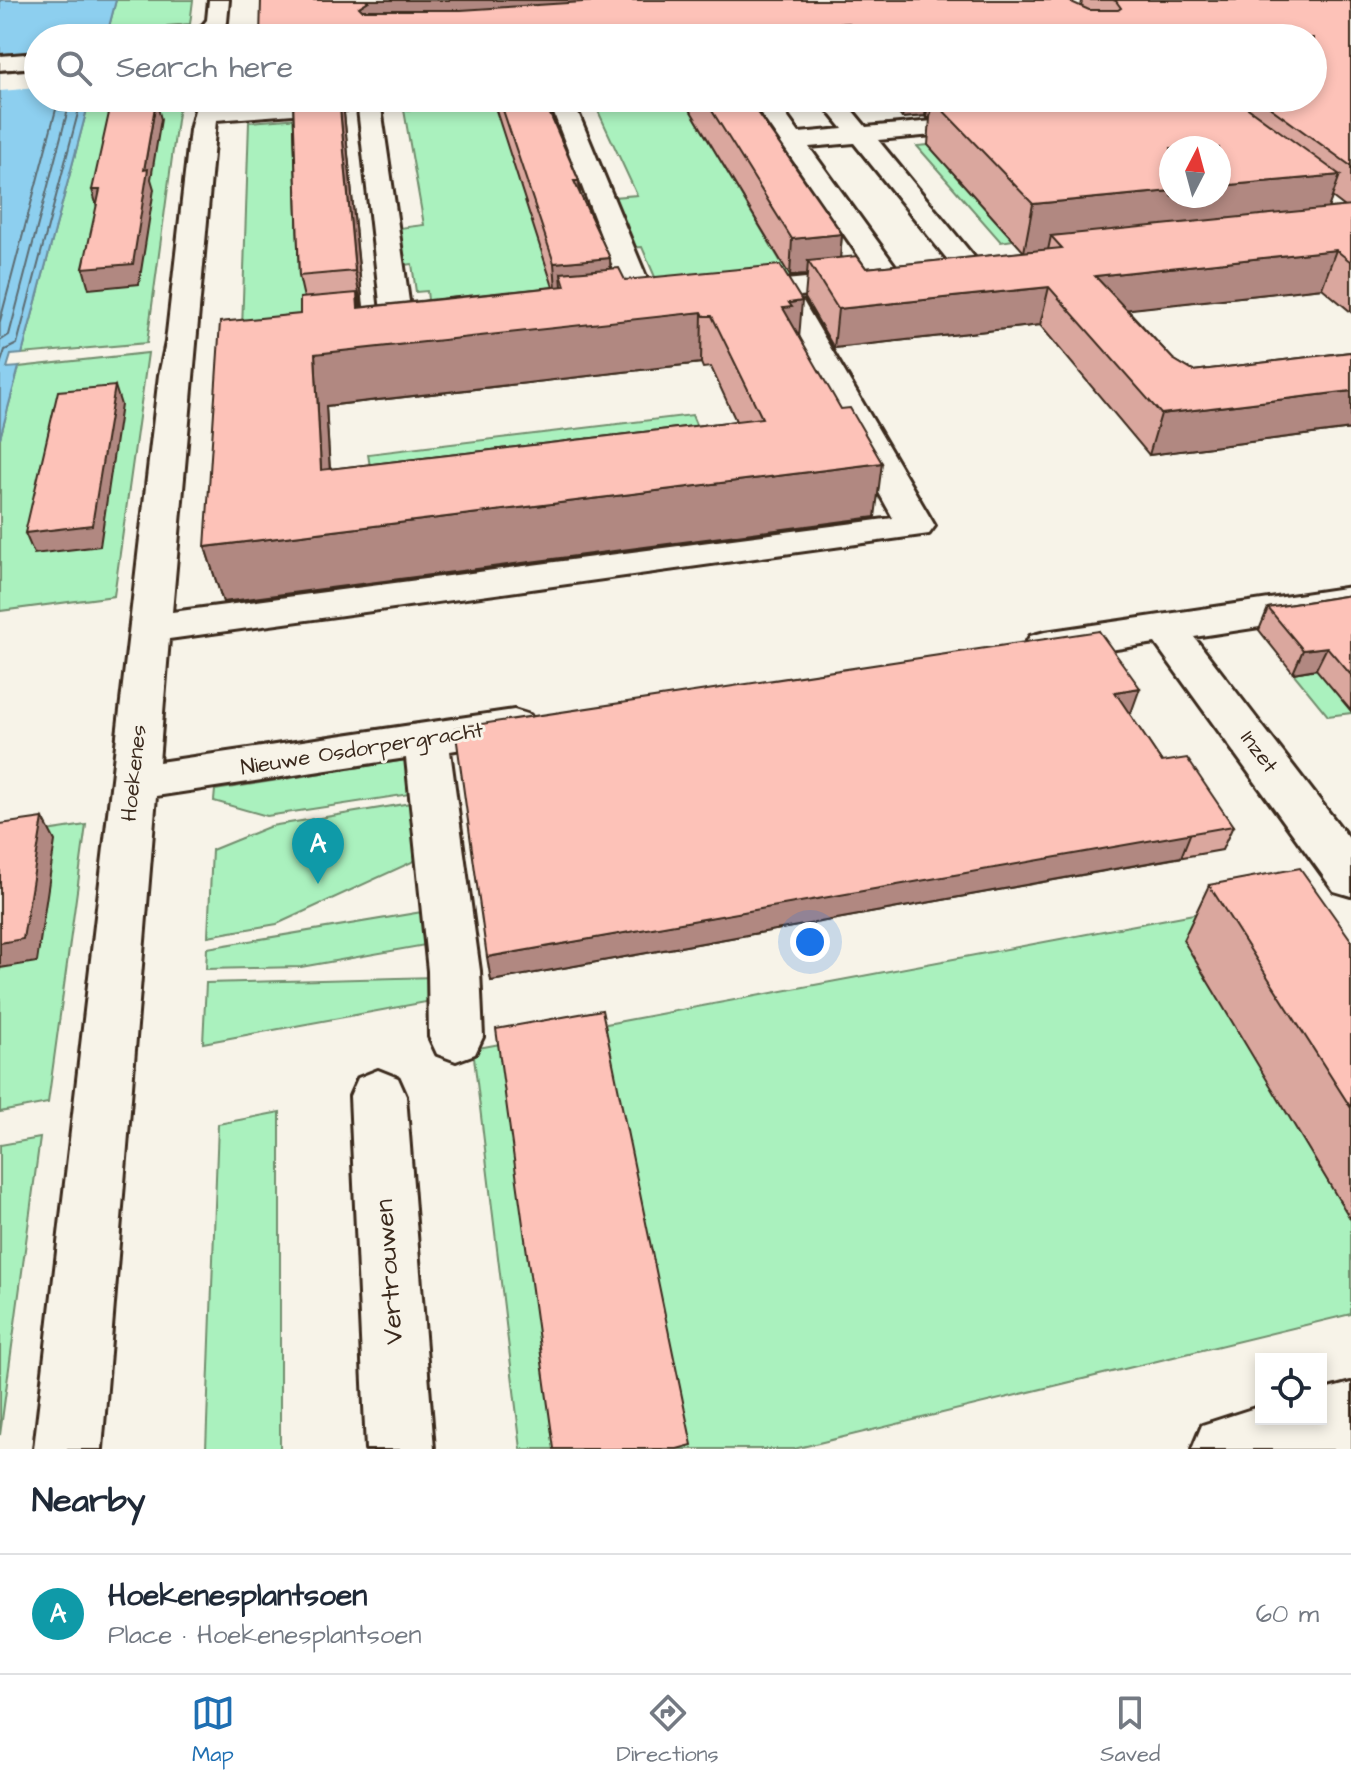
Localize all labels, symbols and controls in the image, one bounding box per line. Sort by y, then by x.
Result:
search box [24,24,1327,112]
icon: search [52,46,96,90]
text: Search here [116,47,293,89]
north arrow [1159,136,1231,208]
street label: Nieuwe Osdorpergracht [239,715,486,784]
street label: Hoekenes [114,723,154,823]
street label: Inzet [1233,724,1285,780]
pin: A [292,818,344,884]
your location [790,922,830,962]
street label: Vertrouwen [366,1198,412,1346]
map controls [1255,1353,1327,1425]
button: locate [1255,1353,1327,1425]
text: Nearby [32,1477,146,1525]
text: Hoekenesplantsoen [108,1575,367,1617]
text: A [50,1596,66,1632]
text: 60 m [1256,1596,1319,1632]
text: Place · Hoekenesplantsoen [108,1617,422,1653]
tab: Map [191,1691,235,1770]
tab: Directions [616,1691,719,1770]
tab: Saved [1100,1691,1160,1770]

